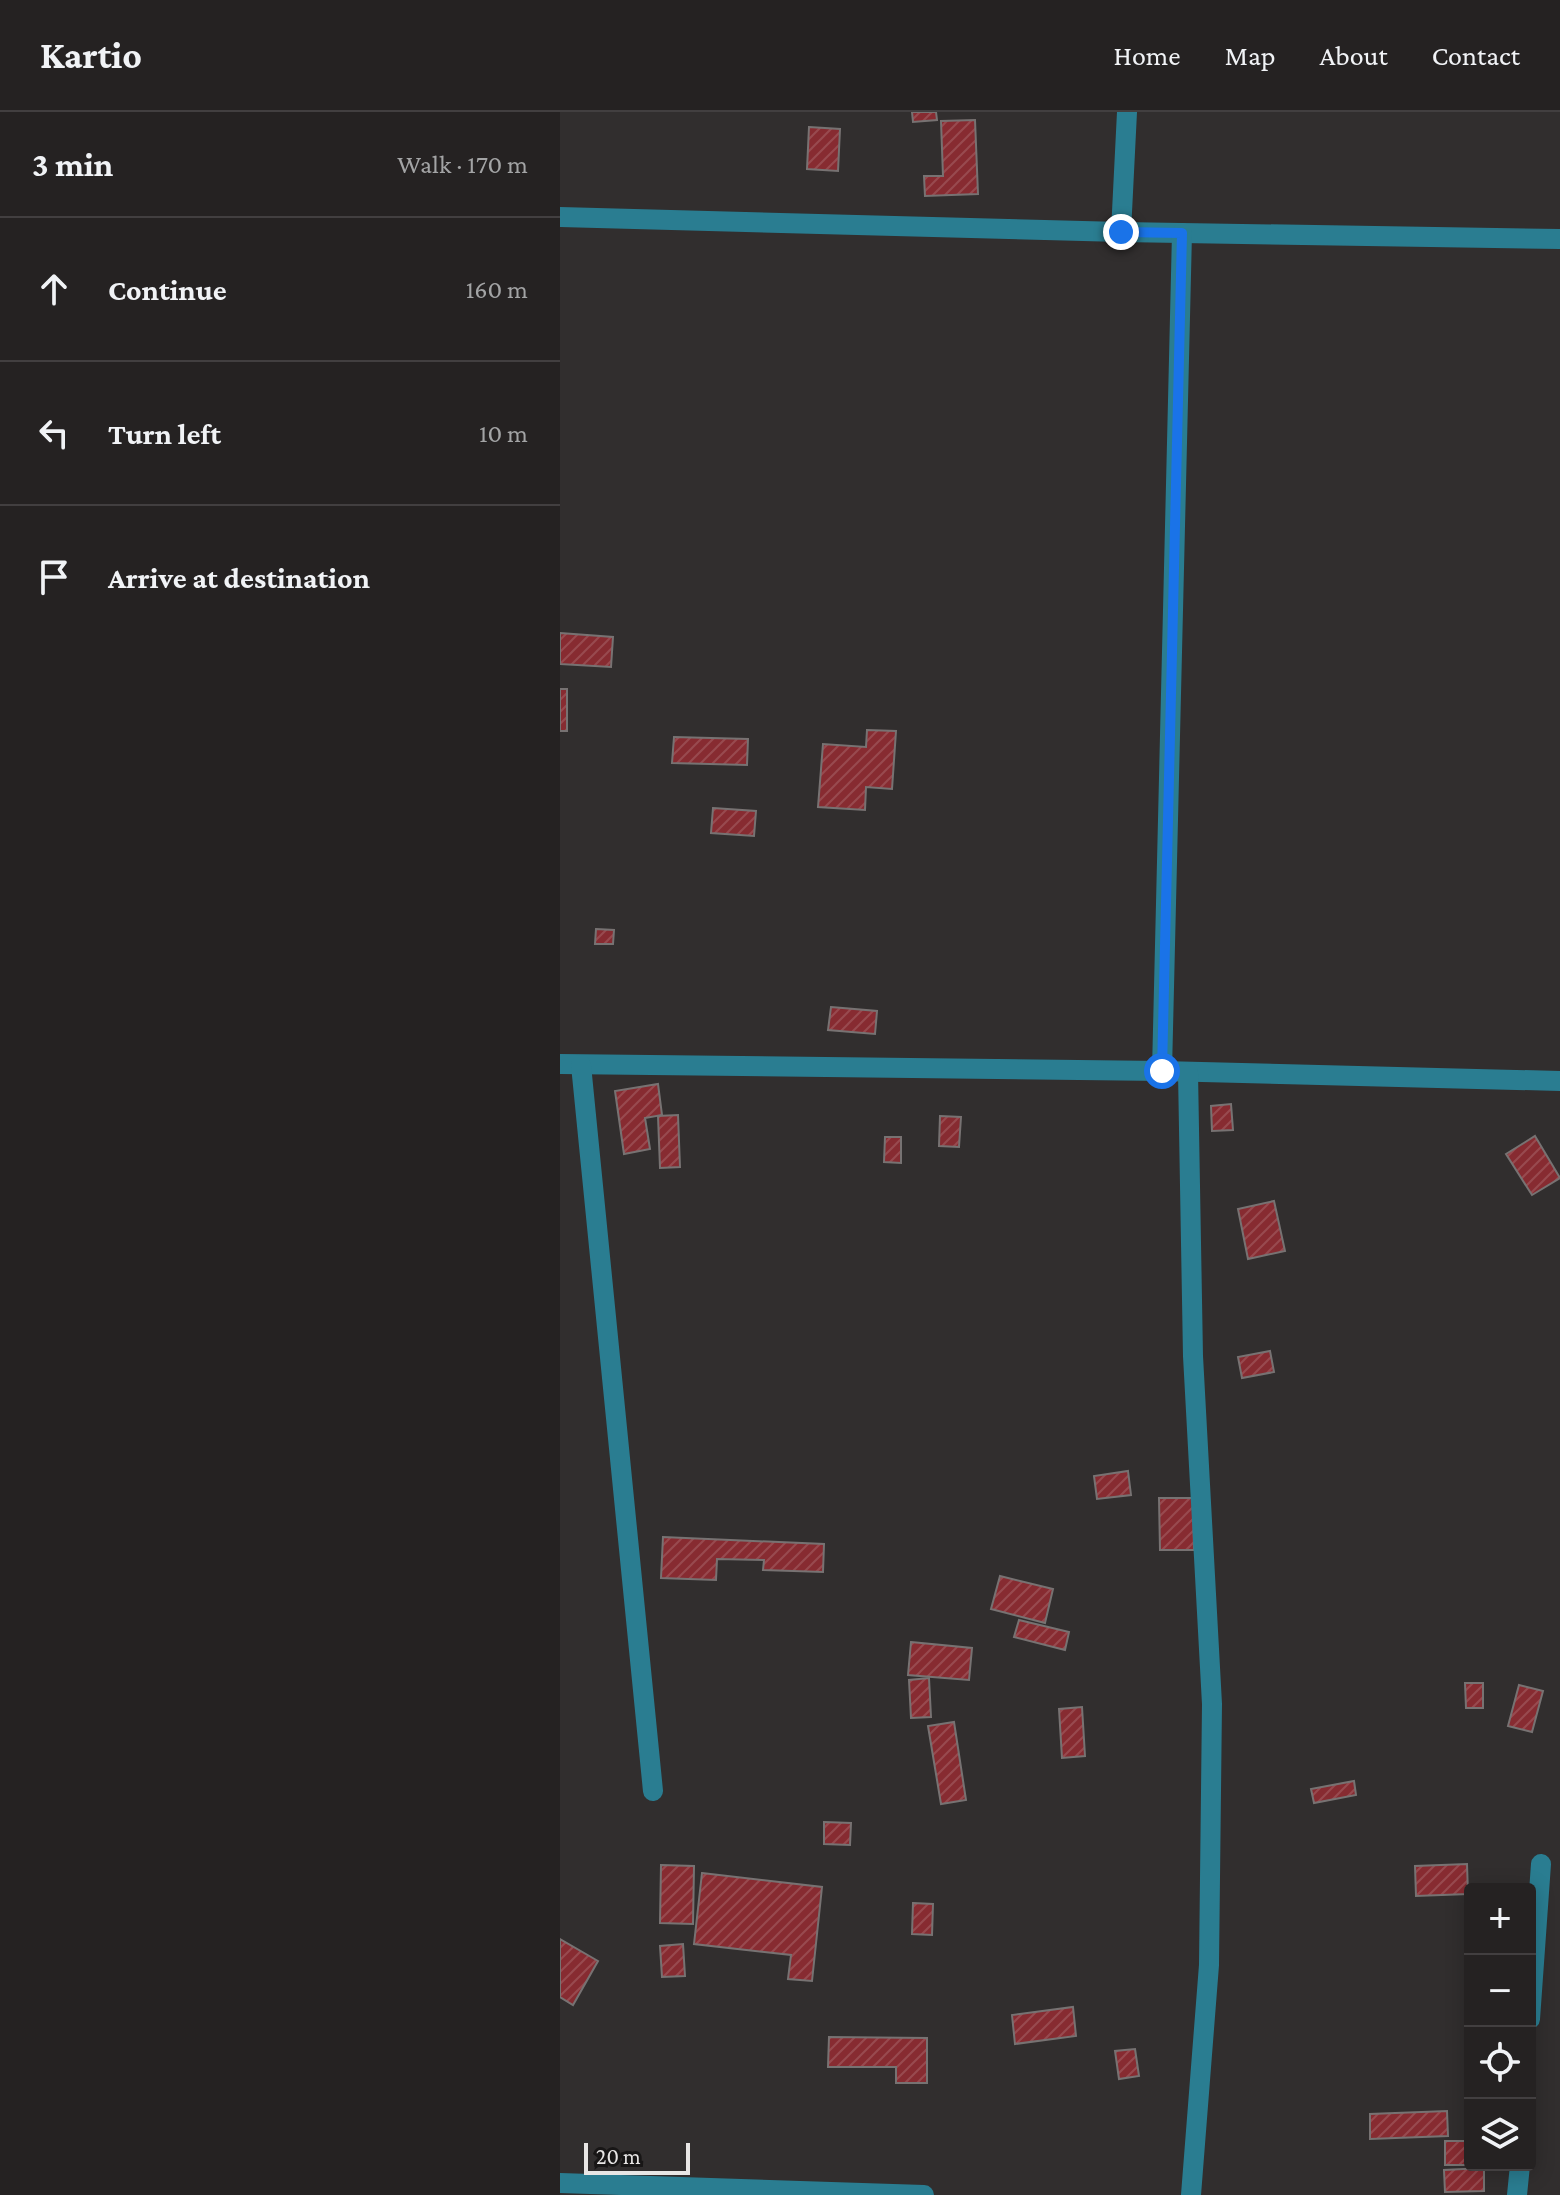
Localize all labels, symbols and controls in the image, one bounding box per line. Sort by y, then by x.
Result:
text: Kartio [40,34,142,76]
text: Home [1114,40,1181,71]
text: Map [1225,40,1276,71]
text: About [1320,40,1388,71]
text: Contact [1432,40,1520,71]
text: 3 min [32,146,113,183]
text: Walk · 170 m [397,150,528,179]
route end [1103,214,1139,250]
icon: ahead [32,267,76,311]
text: Continue [108,273,227,306]
text: 160 m [466,275,528,304]
icon: left [32,411,76,455]
text: Turn left [108,417,221,450]
text: 10 m [479,419,528,448]
icon: arrive [32,555,76,599]
text: Arrive at destination [108,561,370,594]
route start [1144,1053,1180,1089]
map controls [1464,1883,1536,2171]
button: + [1464,1883,1536,1955]
button: − [1464,1955,1536,2027]
button: locate [1464,2027,1536,2099]
button: layers [1464,2099,1536,2171]
scale bar [584,2139,690,2175]
text: 20 m [596,2144,641,2169]

